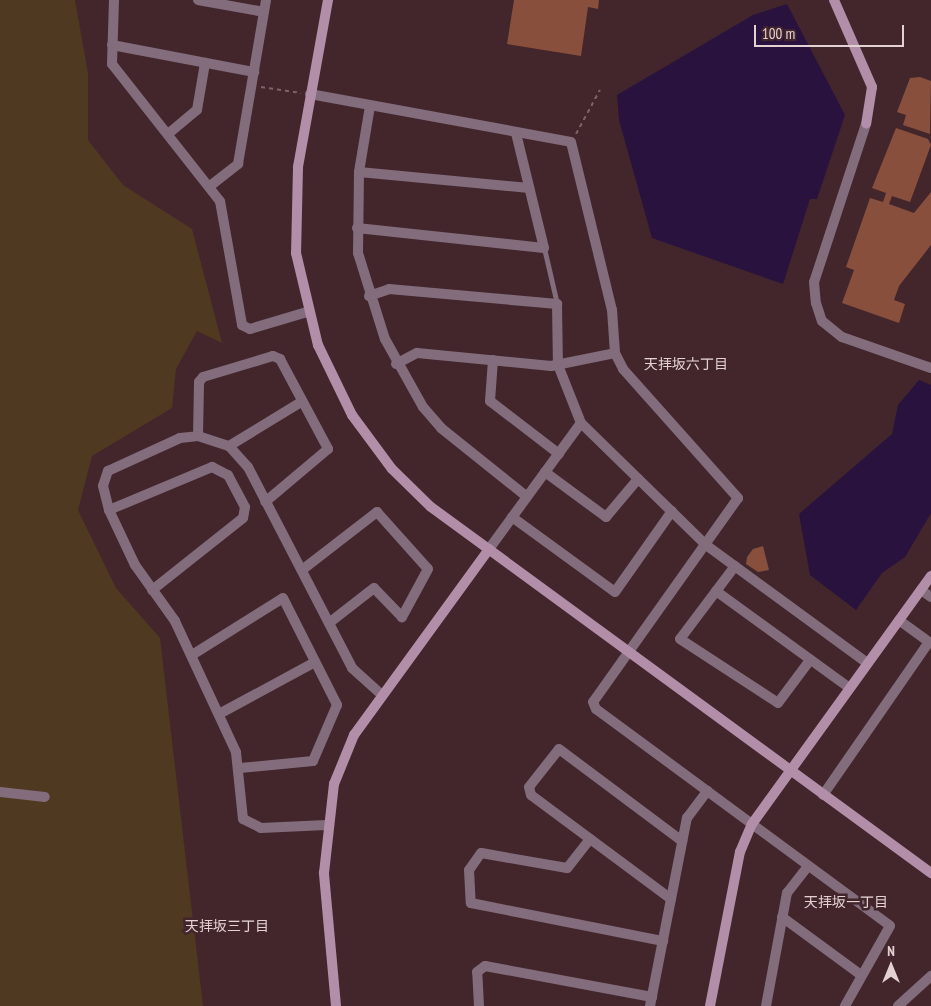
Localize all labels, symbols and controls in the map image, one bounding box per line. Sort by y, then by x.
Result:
scale bar [756,15,906,47]
text: 100 m [762,24,795,43]
district label: 天拝坂六丁目 [644,356,728,372]
district label: 天拝坂一丁目 [804,894,888,910]
district label: 天拝坂三丁目 [185,918,269,934]
north arrow [866,941,916,991]
text: N [887,942,895,960]

